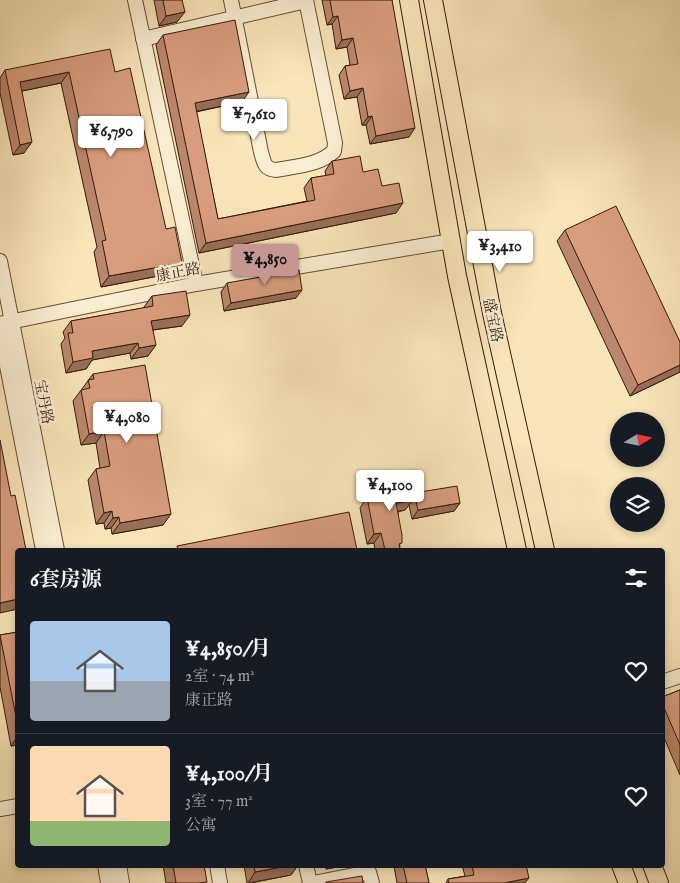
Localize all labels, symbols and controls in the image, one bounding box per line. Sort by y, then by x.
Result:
pin: ¥7,610 [213,98,295,141]
text: ¥7,610 [232,105,276,125]
pin: ¥6,790 [70,116,152,158]
text: ¥6,790 [89,122,133,142]
pin: ¥3,410 [459,230,541,273]
text: ¥3,410 [478,237,522,257]
pin: ¥4,850 [224,244,306,286]
text: ¥4,850 [243,250,287,270]
street label: 康正路 [154,259,202,286]
street label: 盛宝路 [479,296,506,344]
street label: 宝丹路 [30,378,57,426]
pin: ¥4,080 [86,402,168,444]
text: ¥4,080 [104,408,150,428]
north arrow [610,412,665,468]
map controls [610,412,665,532]
pin: ¥4,100 [349,470,431,512]
text: ¥4,100 [367,476,413,496]
button: layers [610,477,665,532]
icon: filters [622,564,650,592]
text: 6套房源 [30,567,102,594]
text: ¥4,850/月 [185,636,271,663]
icon: home [70,641,130,701]
icon: heart [622,657,650,685]
text: 2室 · 74 m² [185,667,255,687]
text: 康正路 [185,691,233,711]
text: ¥4,100/月 [185,761,273,788]
icon: home [70,766,130,826]
icon: heart [622,782,650,810]
text: 3室 · 77 m² [185,792,253,812]
text: 公寓 [185,816,217,836]

